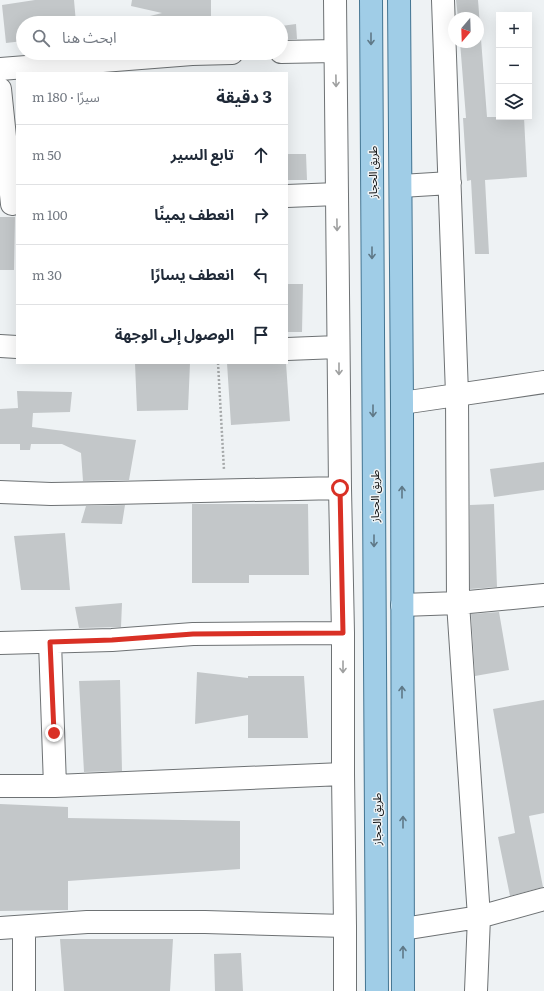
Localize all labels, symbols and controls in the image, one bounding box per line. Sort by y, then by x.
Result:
north arrow [448,12,484,48]
map controls [496,12,532,120]
button: + [496,12,532,48]
search box [16,16,288,60]
text: ابحث هنا [62,25,117,48]
icon: search [30,27,52,49]
one-way arrow [367,32,375,45]
button: − [496,48,532,84]
one-way arrow [332,74,340,87]
text: 3 دقيقة [216,83,272,108]
button: layers [496,84,532,120]
text: سيرًا · 180 m [32,87,100,106]
text: تابع السير [171,142,234,165]
icon: ahead [250,144,272,166]
text: 50 m [32,145,61,164]
street label: طريق الحجاز [364,146,380,199]
text: انعطف يمينًا [154,202,234,225]
icon: right [250,204,272,226]
text: 100 m [32,205,68,224]
one-way arrow [333,218,341,231]
one-way arrow [369,246,376,259]
text: انعطف يسارًا [150,262,234,285]
icon: left [250,264,272,286]
text: 30 m [32,265,62,284]
text: الوصول إلى الوجهة [115,322,234,345]
icon: arrive [250,324,272,346]
one-way arrow [335,362,343,375]
one-way arrow [370,404,377,417]
street label: طريق الحجاز [366,470,382,523]
route start [331,479,349,497]
one-way arrow [398,486,406,499]
one-way arrow [370,534,378,547]
one-way arrow [339,660,347,673]
one-way arrow [398,686,406,699]
route end [45,724,63,742]
street label: طريق الحجاز [368,793,384,846]
one-way arrow [399,816,407,829]
one-way arrow [399,946,407,959]

